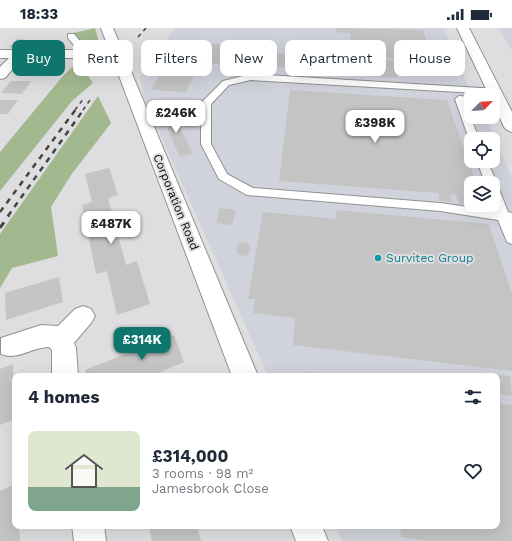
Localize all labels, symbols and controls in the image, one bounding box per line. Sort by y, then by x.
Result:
text: 18:33 [20,5,58,23]
chip: Buy [12,40,65,76]
chip: Rent [73,40,133,76]
chip: Filters [141,40,212,76]
chip: New [220,40,277,76]
chip: Apartment [285,40,386,76]
chip: House [394,40,465,76]
north arrow [464,88,500,124]
map controls [464,88,500,212]
pin: £246K [148,100,204,134]
text: £246K [155,105,197,120]
pin: £398K [347,110,403,144]
text: £398K [355,115,395,130]
button: locate [464,132,500,168]
street label: Corporation Road [150,152,202,252]
button: layers [464,176,500,212]
pin: £487K [83,211,139,245]
text: £487K [90,216,132,231]
place label: Survitec Group [386,251,474,265]
marker: Survitec Group [373,253,383,263]
pin: £314K [114,327,170,361]
text: £314K [123,332,161,347]
icon: filters [462,386,484,408]
text: 4 homes [28,387,99,407]
text: £314,000 [152,446,228,466]
icon: home [60,447,108,495]
icon: heart [462,460,484,482]
text: 3 rooms · 98 m² [152,466,253,481]
text: Jamesbrook Close [152,481,269,496]

